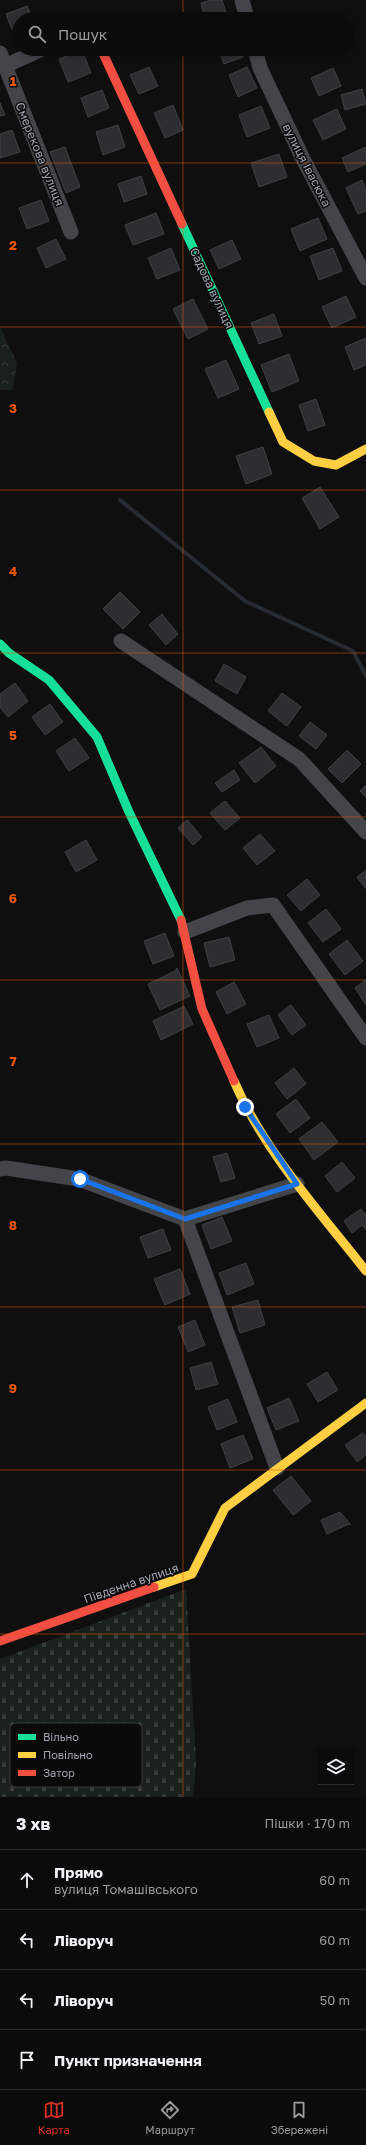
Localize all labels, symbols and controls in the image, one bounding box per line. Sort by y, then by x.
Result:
search box [12,12,354,56]
icon: search [26,23,48,45]
text: Пошук [58,25,107,43]
text: 1 [10,73,17,89]
street label: Смерекова вулиця [12,100,68,208]
street label: вулиця Івасюка [280,121,334,209]
text: 2 [9,237,17,253]
street label: Садова вулиця [187,245,237,331]
text: 3 [9,400,17,416]
text: 4 [9,563,17,579]
text: 5 [9,727,17,743]
text: 6 [9,890,17,906]
text: 7 [9,1053,17,1069]
route end [236,1098,254,1116]
route start [71,1170,89,1188]
text: 8 [9,1217,17,1233]
text: 9 [9,1380,17,1396]
street label: Південна вулиця [82,1560,180,1606]
legend [10,1723,142,1787]
text: Вільно [43,1730,79,1743]
text: Повільно [43,1748,93,1761]
map controls [318,1749,354,1785]
button: layers [318,1749,354,1785]
text: Затор [43,1766,75,1779]
text: 3 хв [16,1813,50,1834]
text: Пішки · 170 m [264,1815,350,1831]
text: Прямо [54,1863,103,1881]
icon: ahead [16,1869,38,1891]
text: 60 m [319,1872,350,1888]
text: вулиця Томашівського [54,1881,198,1897]
icon: left [16,1929,38,1951]
text: Ліворуч [54,1931,113,1949]
text: 60 m [319,1932,350,1948]
icon: left [16,1989,38,2011]
text: Ліворуч [54,1991,113,2009]
text: 50 m [320,1992,350,2008]
icon: arrive [16,2049,38,2071]
text: Пункт призначення [54,2051,202,2069]
tab: Карта [38,2099,70,2136]
tab: Маршрут [145,2099,195,2136]
tab: Збережені [271,2099,328,2136]

